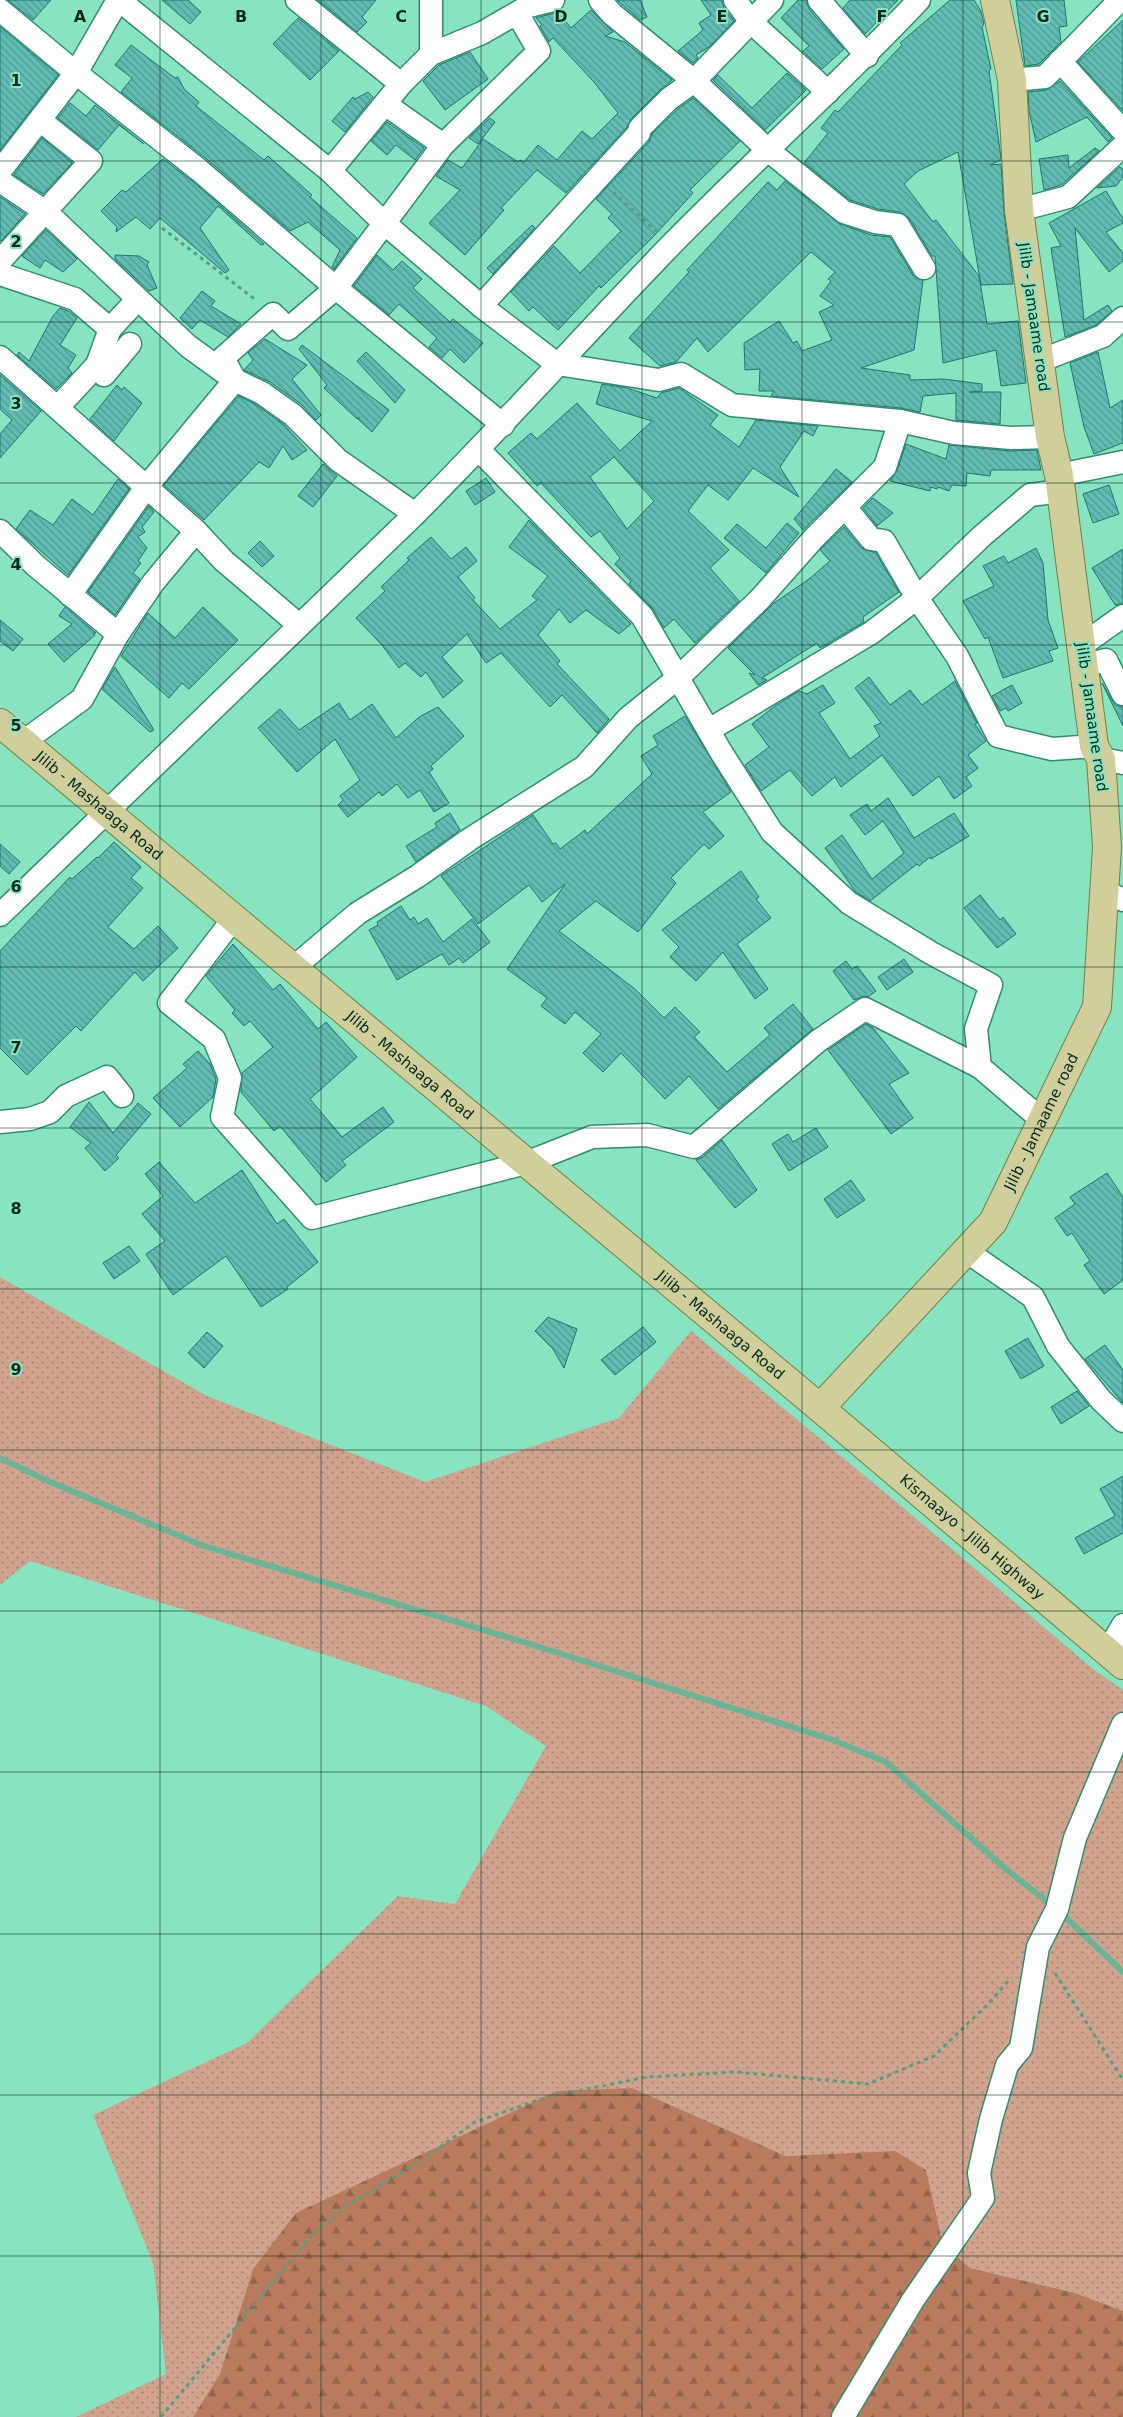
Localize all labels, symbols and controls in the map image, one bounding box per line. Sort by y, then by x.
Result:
text: A [74,7,87,26]
text: B [235,7,247,26]
text: C [395,7,407,26]
text: D [554,7,568,26]
text: E [717,7,727,26]
text: F [877,7,887,26]
text: G [1036,7,1050,26]
text: 1 [10,71,22,90]
text: 2 [10,232,22,251]
street label: Jilib - Jamaame road [1014,240,1053,393]
text: 3 [10,394,22,413]
text: 4 [10,555,22,574]
street label: Jilib - Jamaame road [1072,640,1111,793]
text: 5 [10,716,22,735]
street label: Jilib - Mashaaga Road [31,747,166,864]
text: 6 [10,877,22,896]
street label: Jilib - Mashaaga Road [342,1006,477,1124]
text: 7 [10,1038,22,1057]
street label: Jilib - Jamaame road [1000,1050,1082,1195]
text: 8 [10,1199,22,1218]
street label: Jilib - Mashaaga Road [652,1266,788,1383]
text: 9 [10,1360,22,1379]
street label: Kismaayo - Jilib Highway [896,1471,1048,1604]

